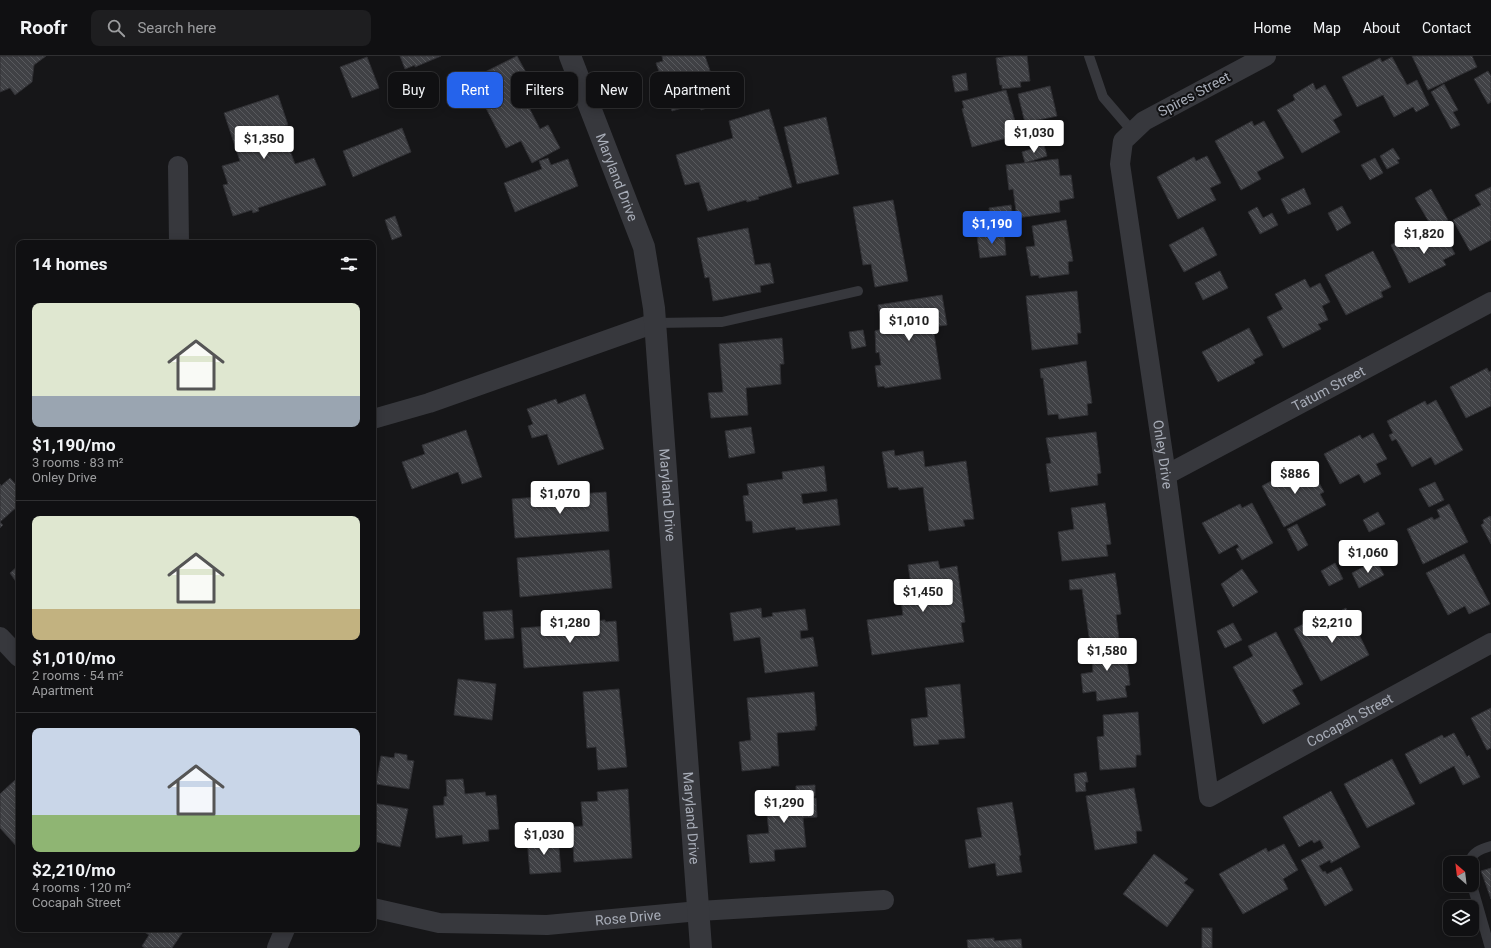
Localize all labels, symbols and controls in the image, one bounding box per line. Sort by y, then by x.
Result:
search box [91,10,371,46]
text: Roofr [20,16,67,39]
icon: search [105,17,127,39]
text: Search here [137,19,216,37]
text: Home [1253,20,1291,36]
text: Map [1313,20,1341,36]
text: About [1363,20,1400,36]
text: Contact [1422,20,1471,36]
street label: Spires Street [1155,68,1233,120]
chip: Buy [388,72,439,108]
chip: Rent [447,72,503,108]
chip: Filters [511,72,578,108]
chip: New [586,72,642,108]
chip: Apartment [650,72,744,108]
pin: $1,030 [1001,120,1067,154]
text: $1,030 [1014,125,1054,140]
pin: $1,350 [231,126,297,160]
text: $1,350 [244,131,284,146]
street label: Maryland Drive [593,131,641,223]
pin: $1,190 [959,211,1025,245]
text: $1,190 [972,216,1012,231]
pin: $1,820 [1391,221,1457,255]
text: $1,820 [1404,226,1444,241]
icon: filters [338,253,360,275]
text: 14 homes [32,254,108,274]
pin: $1,010 [876,308,942,342]
text: $1,010 [889,313,929,328]
icon: home [160,329,232,401]
street label: Tatum Street [1289,362,1368,414]
street label: Onley Drive [1150,419,1176,490]
text: $1,190/mo [32,435,116,455]
street label: Maryland Drive [656,448,679,542]
text: 3 rooms · 83 m² [32,455,124,470]
pin: $886 [1271,461,1319,495]
text: $886 [1280,466,1310,481]
text: Onley Drive [32,470,97,485]
pin: $1,070 [527,481,593,515]
text: $1,070 [540,486,580,501]
pin: $1,060 [1335,540,1401,574]
icon: home [160,542,232,614]
text: $1,060 [1348,545,1388,560]
pin: $1,450 [890,579,956,613]
text: $1,450 [903,584,943,599]
pin: $1,280 [537,610,603,644]
pin: $2,210 [1299,610,1365,644]
text: $1,280 [550,615,590,630]
text: $2,210 [1312,615,1352,630]
pin: $1,580 [1074,638,1140,672]
text: $1,580 [1087,643,1127,658]
text: $1,010/mo [32,648,116,668]
text: 2 rooms · 54 m² [32,668,124,683]
text: Apartment [32,683,94,698]
street label: Cocapah Street [1304,690,1396,750]
icon: home [160,754,232,826]
street label: Maryland Drive [680,771,703,865]
pin: $1,290 [751,790,817,824]
text: $1,290 [764,795,804,810]
pin: $1,030 [511,822,577,856]
text: $1,030 [524,827,564,842]
north arrow [1443,856,1479,892]
map controls [1443,856,1479,936]
text: $2,210/mo [32,860,116,880]
text: 4 rooms · 120 m² [32,880,131,895]
text: Cocapah Street [32,895,121,910]
button: layers [1443,900,1479,936]
street label: Rose Drive [594,907,662,929]

